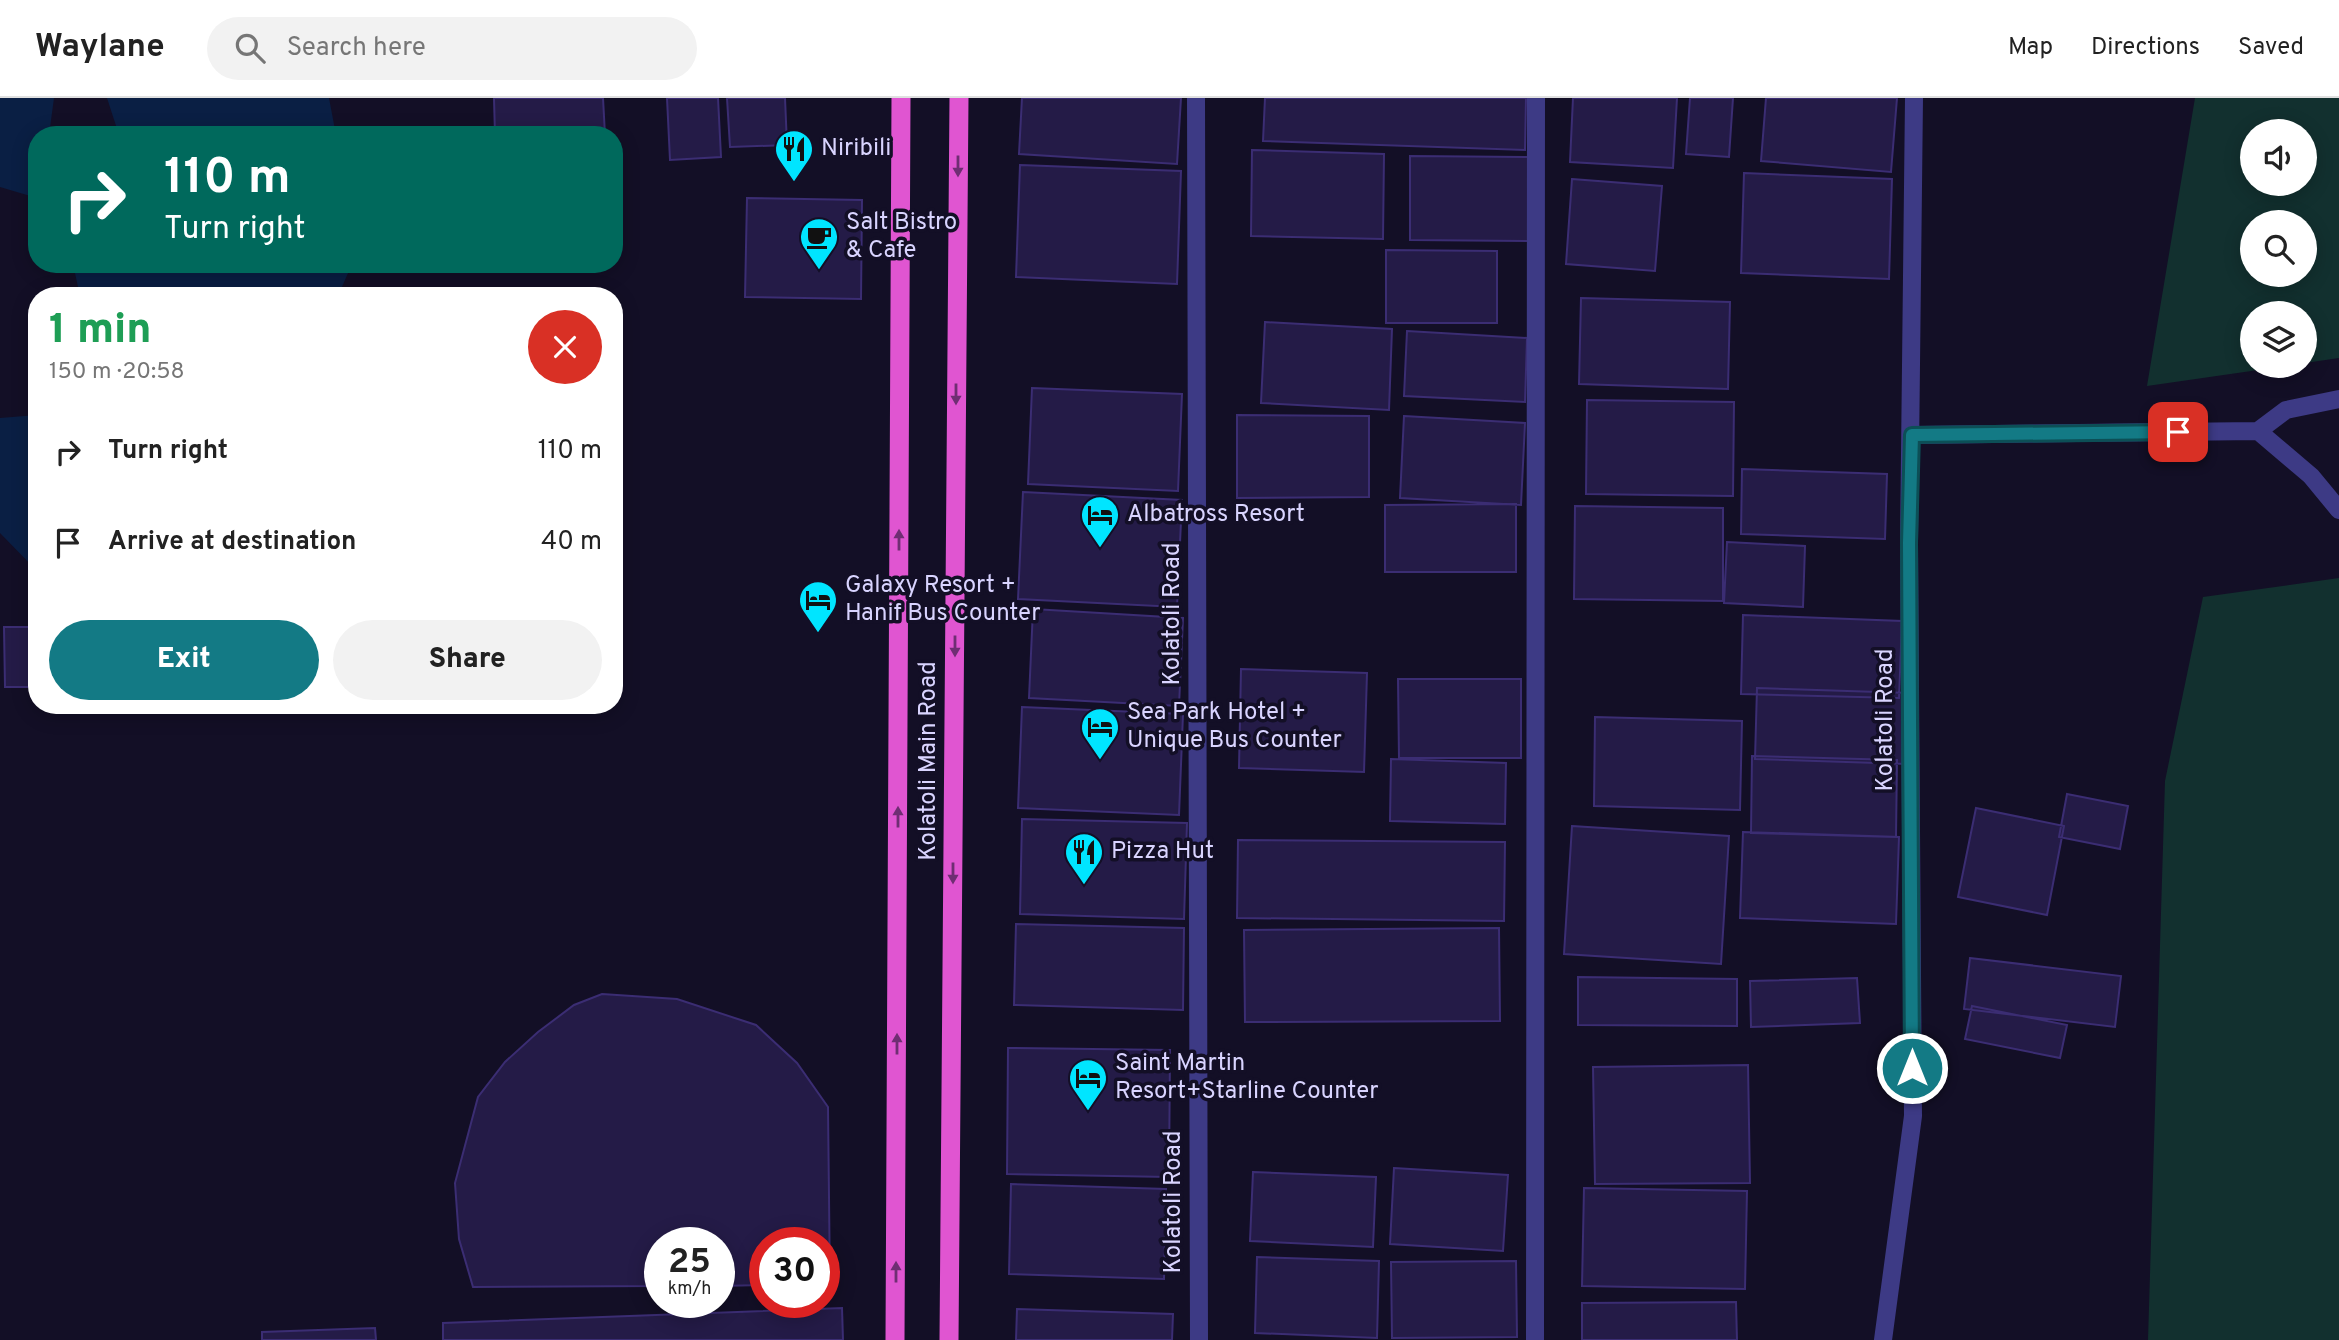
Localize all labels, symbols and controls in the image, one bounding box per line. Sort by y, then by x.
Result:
search box [207,17,697,80]
text: Waylane [35,27,165,69]
icon: search [231,29,269,67]
text: Search here [287,32,426,65]
text: Map [2008,33,2053,63]
text: Directions [2091,33,2200,63]
text: Saved [2238,33,2304,63]
map controls [2240,119,2317,378]
button: sound [2240,119,2317,196]
restaurant icon: Niribili [773,128,815,183]
place label: Niribili [821,134,891,164]
text: 110 m [164,149,291,211]
icon: right [49,154,140,245]
one-way arrow [952,155,964,177]
place label: Salt Bistro & Cafe [846,208,957,266]
text: Turn right [164,210,306,250]
button: search [2240,210,2317,287]
cafe icon: Salt Bistro & Cafe [798,216,840,271]
button: layers [2240,301,2317,378]
text: 1 min [49,305,152,358]
button: close [528,310,602,384]
text: 150 m · 20:58 [49,358,185,387]
one-way arrow [951,383,962,405]
pin [2148,402,2208,462]
icon: arrive [2159,413,2197,451]
icon: right [49,433,87,471]
text: Turn right [108,435,228,468]
text: 110 m [538,435,602,468]
hotel icon: Albatross Resort [1079,494,1121,549]
place label: Albatross Resort [1127,500,1305,530]
icon: arrive [49,524,87,562]
text: Arrive at destination [108,526,356,559]
text: 40 m [541,526,602,559]
one-way arrow [893,529,905,551]
street label: Kolatoli Road [1158,543,1188,686]
place label: Galaxy Resort + Hanif Bus Counter [845,571,1041,629]
hotel icon: Galaxy Resort + Hanif Bus Counter [797,579,839,634]
button: Exit [49,620,319,700]
button: Share [333,620,602,700]
one-way arrow [949,635,961,657]
street label: Kolatoli Road [1871,649,1901,792]
street label: Kolatoli Main Road [914,661,944,861]
place label: Sea Park Hotel + Unique Bus Counter [1127,698,1342,756]
hotel icon: Sea Park Hotel + Unique Bus Counter [1079,706,1121,761]
one-way arrow [892,806,904,828]
restaurant icon: Pizza Hut [1063,831,1105,886]
place label: Pizza Hut [1111,837,1214,867]
one-way arrow [947,862,959,884]
position arrow [1875,1031,1949,1105]
one-way arrow [891,1033,903,1055]
place label: Saint Martin Resort+Starline Counter [1115,1049,1379,1107]
hotel icon: Saint Martin Resort+Starline Counter [1067,1057,1109,1112]
street label: Kolatoli Road [1159,1131,1189,1274]
speed limit sign: 30 [749,1227,840,1318]
text: 25 [668,1241,711,1285]
one-way arrow [890,1261,902,1283]
text: km/h [668,1278,711,1301]

